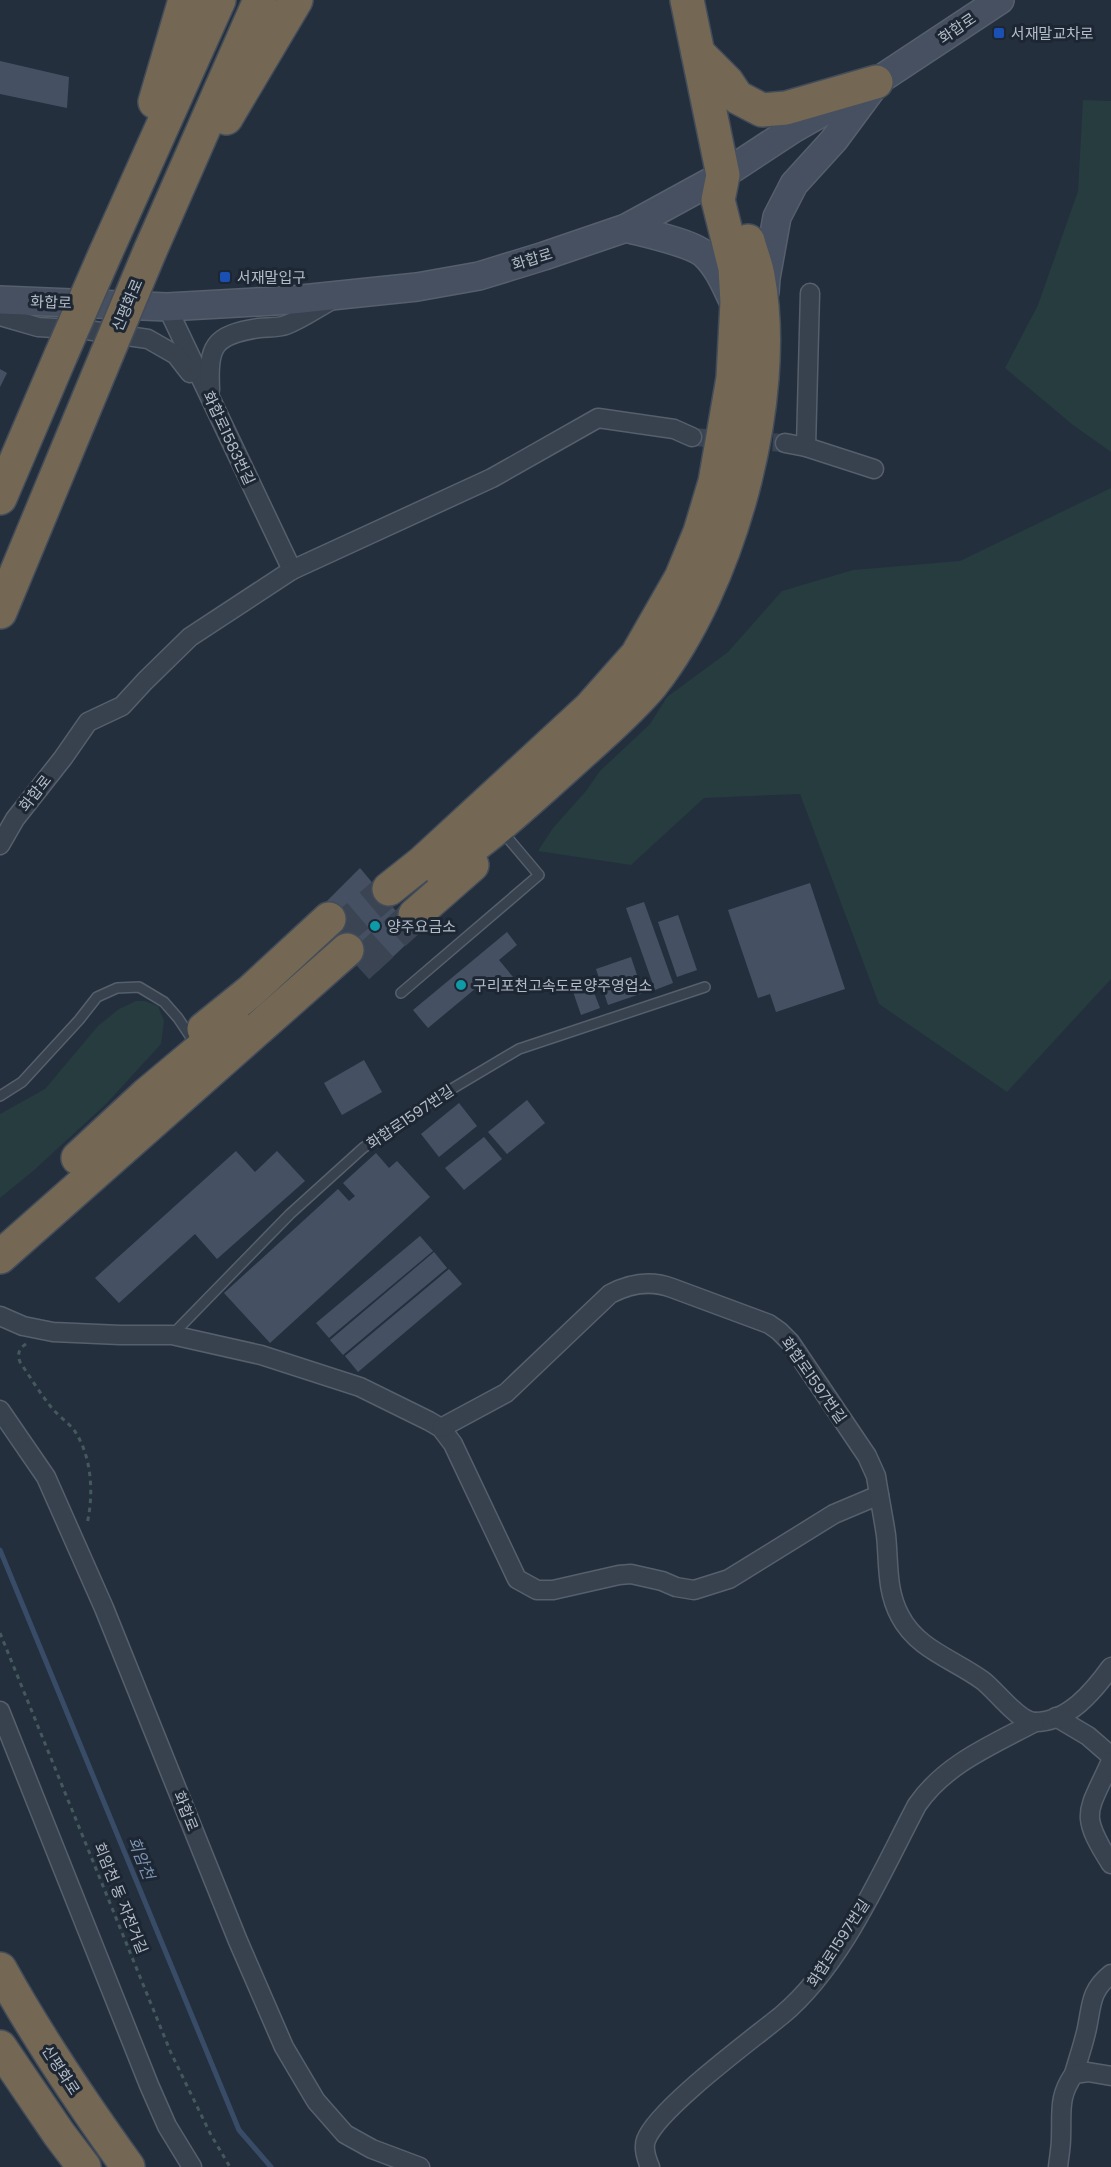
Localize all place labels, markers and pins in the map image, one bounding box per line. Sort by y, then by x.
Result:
place label: 서재말교차로 [1011,23,1094,44]
marker: 서재말교차로 [992,26,1006,40]
place label: 서재말입구 [237,267,306,288]
marker: 서재말입구 [218,270,232,284]
place label: 양주요금소 [387,916,456,937]
marker: 양주요금소 [368,919,382,933]
place label: 구리포천고속도로양주영업소 [473,975,653,996]
marker: 구리포천고속도로양주영업소 [454,978,468,992]

